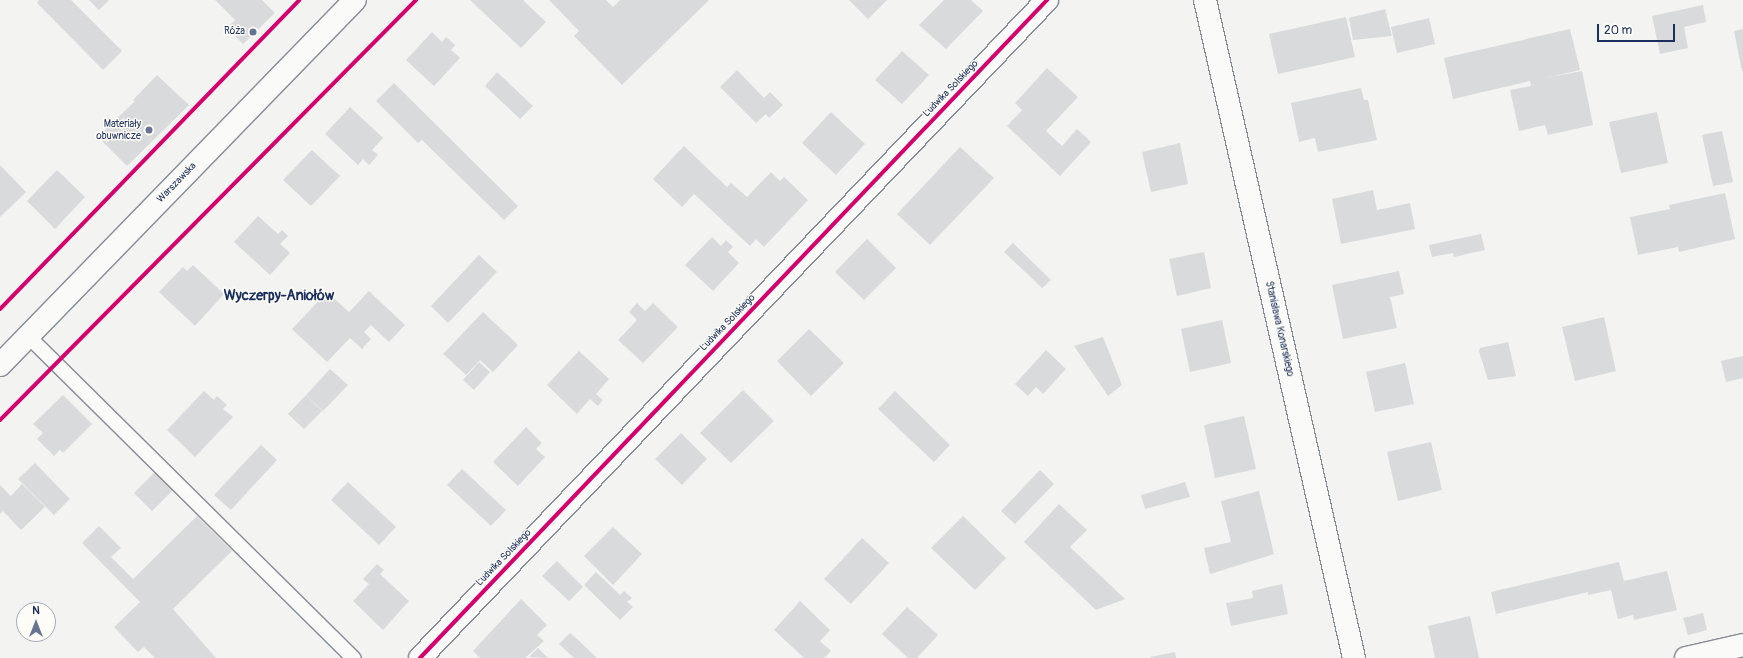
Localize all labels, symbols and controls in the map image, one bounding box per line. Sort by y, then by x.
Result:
scale bar [1599,16,1677,42]
text: 20 m [1604,23,1632,38]
place label: Róża [224,26,245,38]
marker: Róża [248,27,258,37]
street label: Ludwika Solskiego [921,58,981,120]
place label: Materiały obuwnicze [96,118,141,142]
marker: Materiały obuwnicze [144,125,154,135]
street label: Warszawska [155,160,199,206]
street label: Stanisława Konarskiego [1262,280,1296,378]
district label: Wyczerpy-Aniołów [224,288,334,304]
street label: Ludwika Solskiego [698,292,758,354]
street label: Ludwika Solskiego [474,527,534,589]
north arrow [16,602,56,642]
text: N [32,604,40,617]

